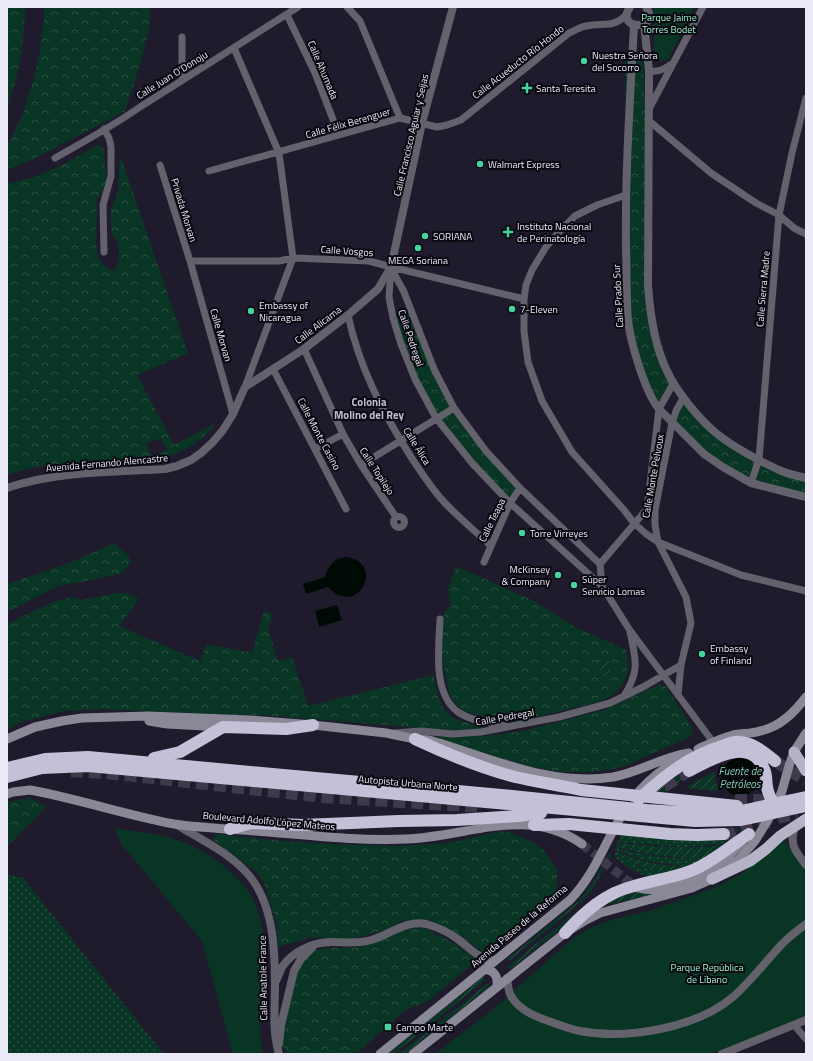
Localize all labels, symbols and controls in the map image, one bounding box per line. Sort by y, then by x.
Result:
park label: Parque Jaime Torres Bodet [641,10,697,37]
street label: Calle Acueducto Río Hondo [469,21,567,103]
street label: Calle Ahumada [304,38,342,102]
street label: Calle Juan O'Donoju [133,47,211,103]
place label: Nuestra Señora del Socorro [592,48,658,75]
marker: Nuestra Señora del Socorro [579,56,589,66]
street label: Calle Francisco Aguiar y Seijas [390,72,432,198]
place label: Santa Teresita [536,81,596,96]
marker: Santa Teresita [521,82,533,94]
street label: Calle Félix Berenguer [304,104,393,142]
place label: Walmart Express [488,157,560,172]
marker: Walmart Express [475,159,485,169]
street label: Privada Morvan [167,176,201,244]
place label: Instituto Nacional de Perinatología [517,219,591,246]
marker: Instituto Nacional de Perinatología [502,226,514,238]
place label: SORIANA [433,229,472,244]
marker: SORIANA [420,231,430,241]
street label: Calle Vosgos [320,242,374,260]
marker: MEGA Soriana [413,243,423,253]
street label: Calle Sierra Madre [752,250,774,328]
place label: MEGA Soriana [388,253,448,268]
street label: Calle Prado Sur [609,263,627,328]
place label: Embassy of Nicaragua [259,298,309,325]
street label: Calle Alicama [291,302,345,348]
place label: 7-Eleven [520,302,558,317]
marker: 7-Eleven [507,304,517,314]
marker: Embassy of Nicaragua [246,306,256,316]
street label: Calle Morvan [206,307,236,363]
street label: Calle Pedregal [394,307,428,369]
district label: Colonia Molino del Rey [334,394,405,423]
street label: Calle Monte Casino [294,395,344,473]
street label: Calle Álica [399,424,435,468]
street label: Calle Monte Pelvoux [638,432,668,519]
street label: Calle Topilejo [356,444,398,498]
street label: Avenida Fernando Alencastre [45,450,169,476]
street label: Calle Teapa [475,496,509,544]
place label: Torre Virreyes [530,526,588,541]
marker: Torre Virreyes [517,528,527,538]
place label: McKinsey & Company [502,562,550,589]
marker: McKinsey & Company [553,570,563,580]
place label: Súper Servicio Lomas [582,572,645,599]
marker: Súper Servicio Lomas [569,580,579,590]
place label: Embassy of Finland [710,641,752,668]
marker: Embassy of Finland [697,649,707,659]
street label: Calle Pedregal [474,704,536,730]
water label: Fuente de Petróleos [719,763,762,792]
street label: Autopista Urbana Norte [358,771,458,795]
street label: Boulevard Adolfo López Mateos [202,808,336,834]
street label: Avenida Paseo de la Reforma [467,881,571,971]
street label: Calle Anatole France [255,935,271,1021]
park label: Parque República de Líbano [671,960,743,987]
place label: Campo Marte [396,1020,453,1035]
marker: Campo Marte [383,1022,393,1032]

